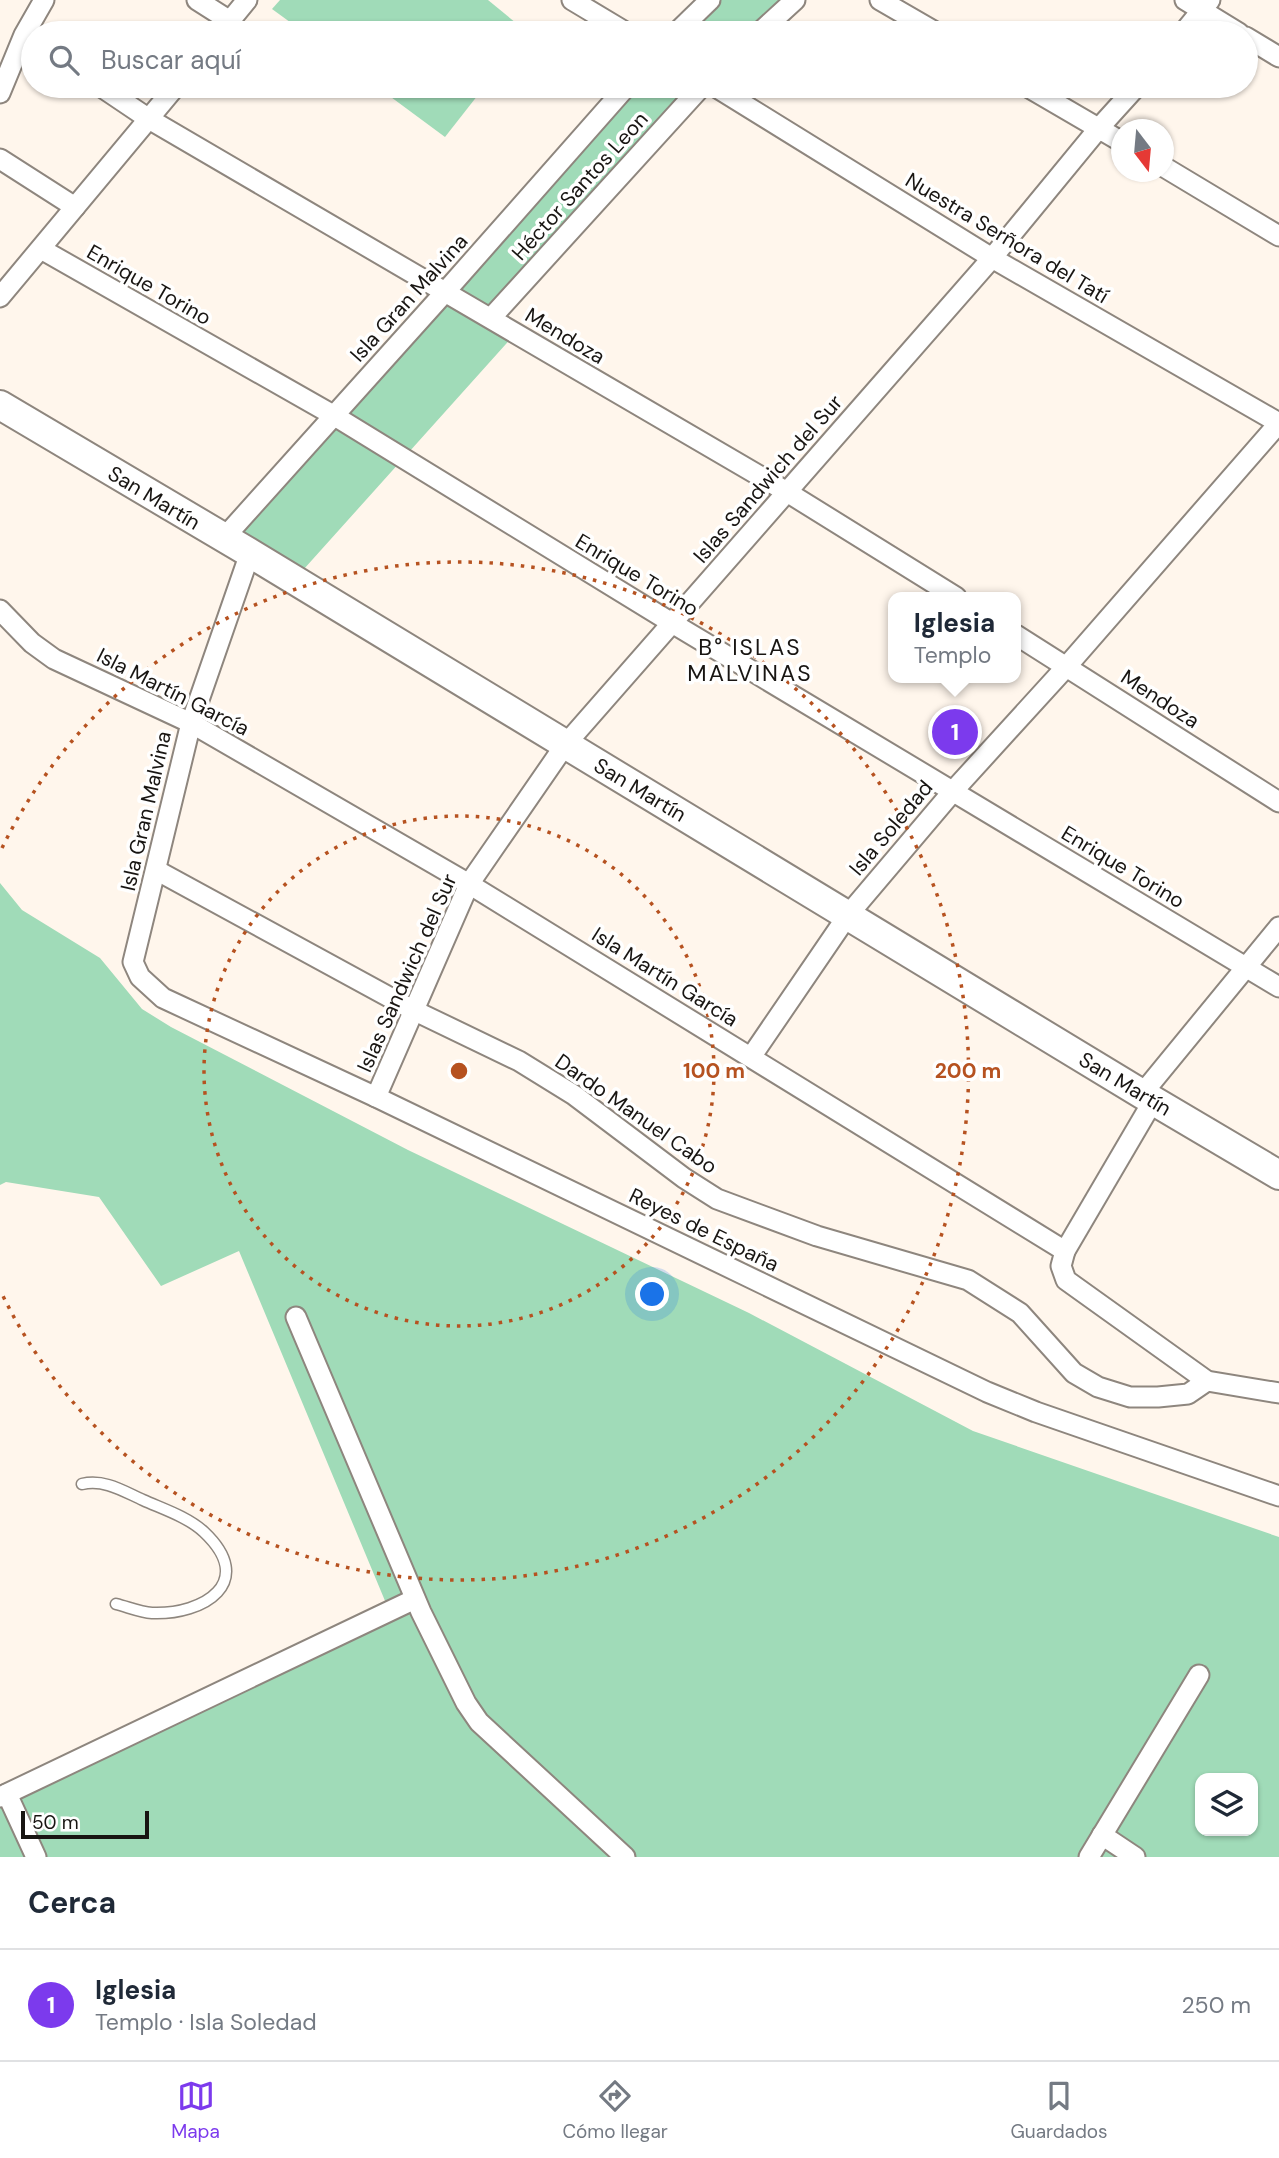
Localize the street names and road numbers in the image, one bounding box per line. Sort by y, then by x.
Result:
street label: Héctor Santos Leon [506,106,654,266]
street label: Nuestra Serñora del Tatí [900,166,1114,310]
street label: Isla Gran Malvina [344,228,474,368]
street label: Enrique Torino [82,238,216,332]
street label: Mendoza [520,301,610,371]
street label: Islas Sandwich del Sur [687,389,849,569]
street label: San Martín [103,459,205,537]
street label: Enrique Torino [570,527,704,623]
street label: Isla Martín García [92,642,254,742]
street label: Mendoza [1115,663,1205,735]
street label: Isla Gran Malvina [114,728,178,894]
street label: San Martín [589,751,691,829]
street label: Isla Soledad [843,775,939,881]
street label: Enrique Torino [1056,819,1190,915]
street label: Islas Sandwich del Sur [351,869,464,1077]
street label: Isla Martín García [587,921,743,1033]
street label: San Martín [1074,1045,1176,1123]
street label: Dardo Manuel Cabo [549,1047,723,1181]
street label: Reyes de España [625,1182,783,1278]

